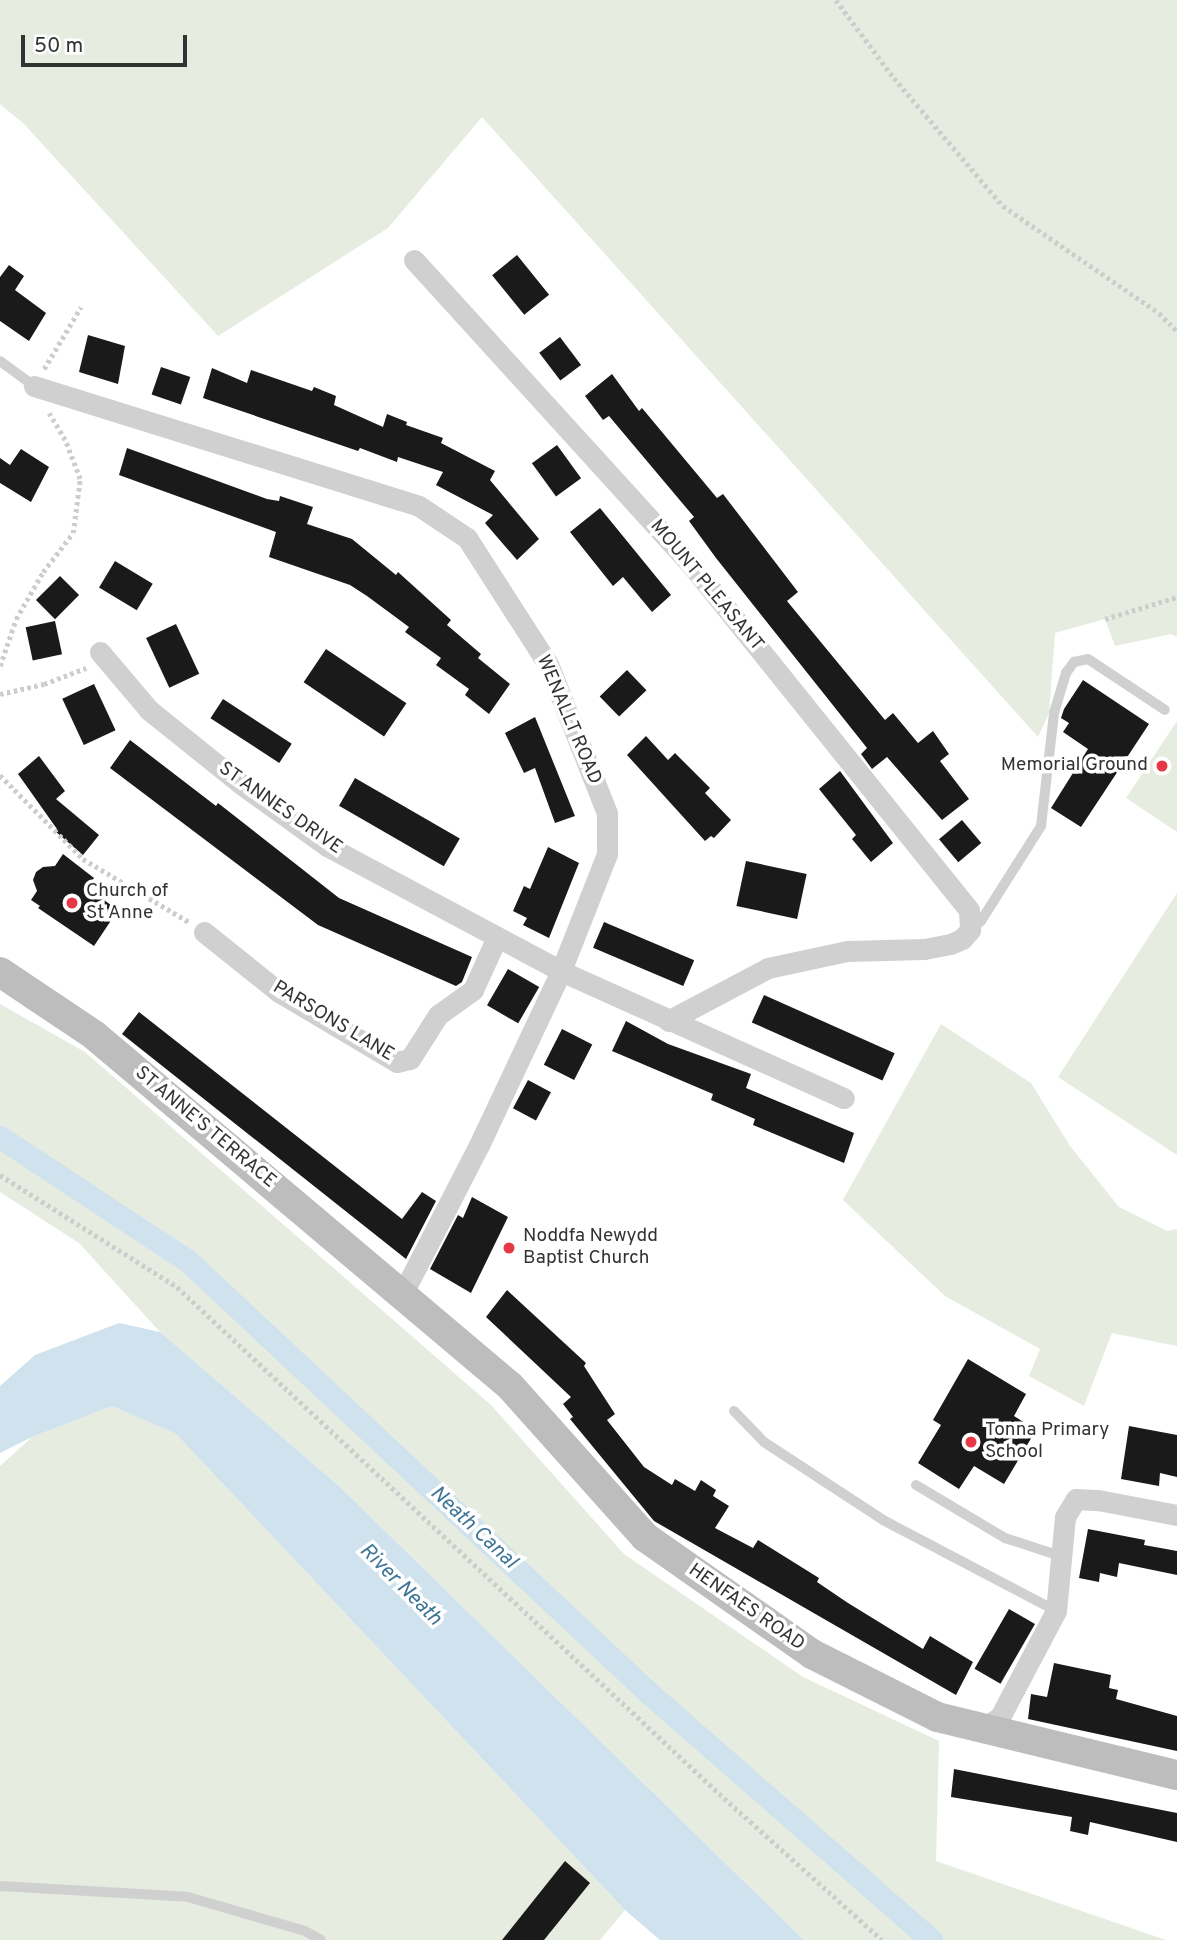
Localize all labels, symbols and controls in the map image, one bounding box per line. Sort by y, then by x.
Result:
scale bar [24,21,191,65]
text: 50 m [34,33,83,60]
street label: MOUNT PLEASANT [644,515,768,657]
street label: WENALLT ROAD [530,652,606,788]
place label: Memorial Ground [1001,755,1148,777]
street label: ST ANNES DRIVE [213,757,347,861]
marker: Memorial Ground [1154,758,1170,774]
place label: Church of St Anne [86,881,168,925]
marker: Church of St Anne [64,895,80,911]
street label: PARSONS LANE [268,977,398,1067]
street label: ST ANNE'S TERRACE [129,1062,281,1194]
place label: Noddfa Newydd Baptist Church [523,1226,658,1270]
marker: Noddfa Newydd Baptist Church [501,1240,517,1256]
place label: Tonna Primary School [985,1420,1109,1464]
marker: Tonna Primary School [963,1434,979,1450]
water label: Neath Canal [424,1481,522,1575]
water label: River Neath [354,1539,446,1631]
street label: HENFAES ROAD [683,1559,809,1657]

